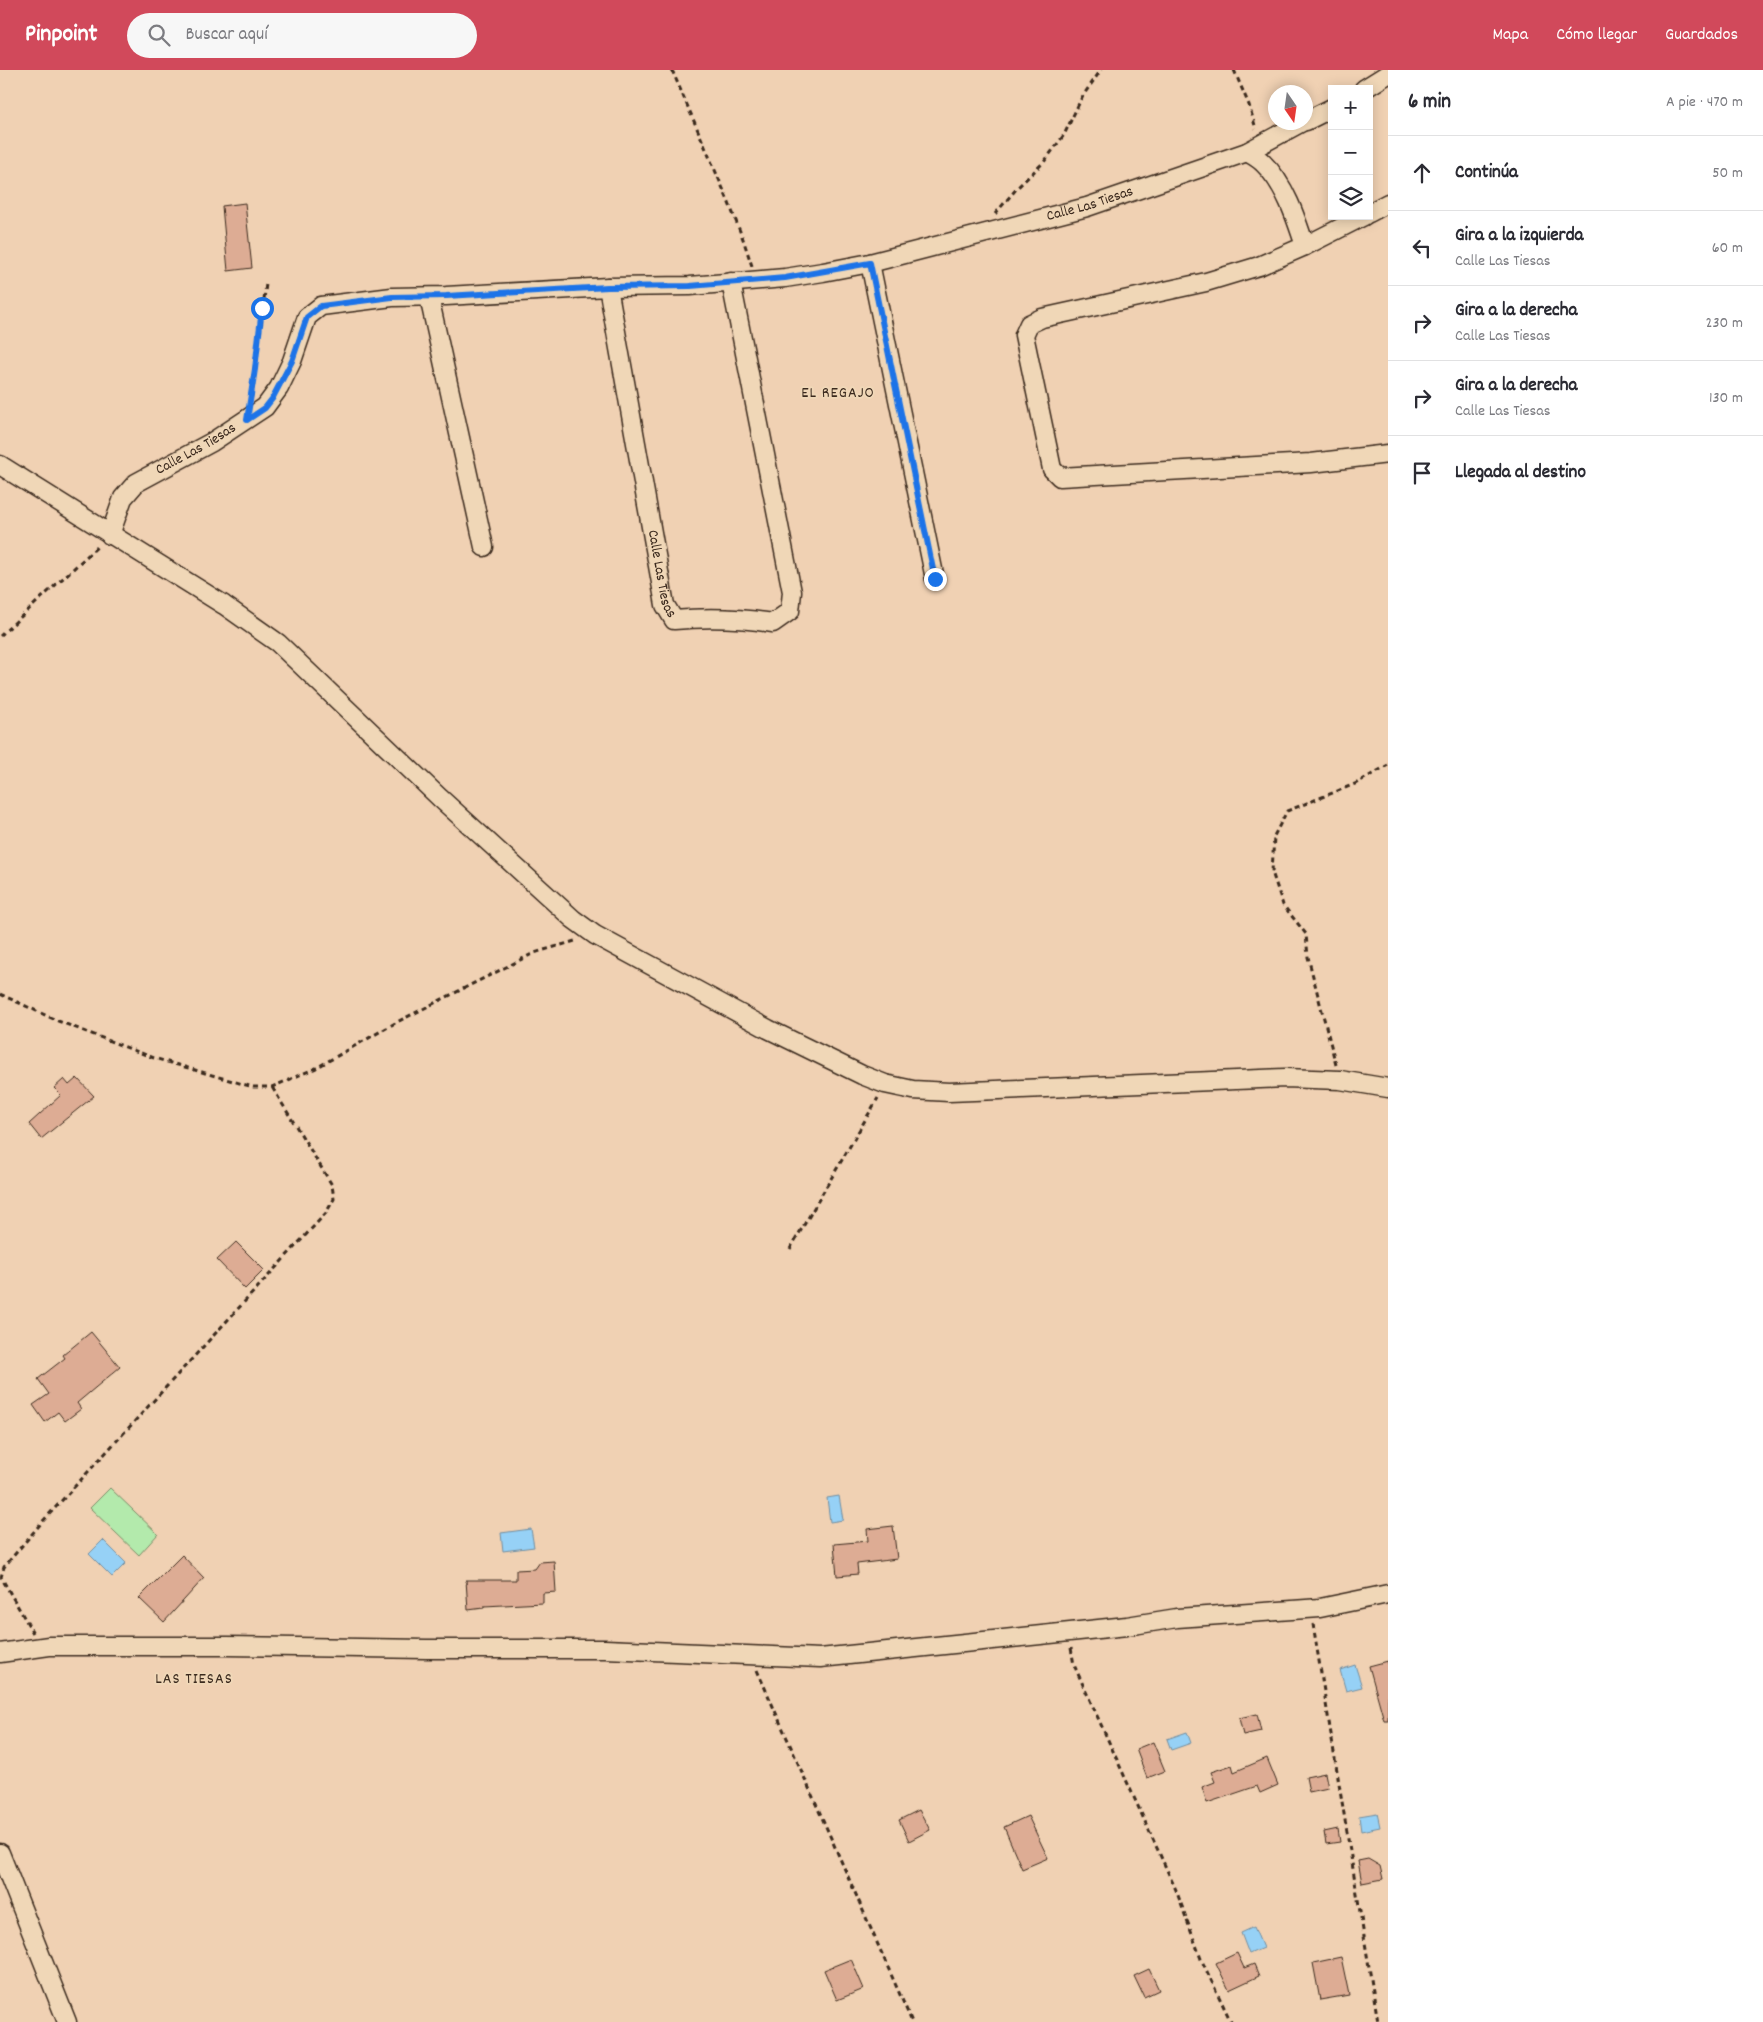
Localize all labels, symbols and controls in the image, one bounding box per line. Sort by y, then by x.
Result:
search box [127,13,477,58]
text: Pinpoint [25,18,97,52]
icon: search [145,21,173,49]
text: Buscar aquí [185,22,268,49]
text: Mapa [1492,23,1528,48]
text: Cómo llegar [1556,23,1637,48]
text: Guardados [1665,23,1738,48]
north arrow [1268,85,1313,130]
map controls [1328,85,1373,220]
button: + [1328,85,1373,130]
text: 6 min [1408,88,1451,118]
text: A pie · 470 m [1666,91,1743,114]
button: − [1328,130,1373,175]
icon: ahead [1408,159,1436,187]
text: Continúa [1455,160,1518,187]
text: 50 m [1712,162,1743,185]
button: layers [1328,175,1373,220]
street label: Calle Las Tiesas [1044,181,1136,228]
text: Gira a la izquierda [1455,223,1583,250]
icon: left [1408,234,1436,262]
text: 60 m [1712,237,1743,260]
text: Calle Las Tiesas [1455,250,1551,273]
route start [251,297,274,320]
text: Gira a la derecha [1455,298,1577,325]
icon: right [1408,309,1436,337]
text: 230 m [1706,312,1743,335]
text: Calle Las Tiesas [1455,325,1551,348]
text: Gira a la derecha [1455,373,1577,400]
district label: EL REGAJO [801,382,875,405]
icon: right [1408,384,1436,412]
text: 130 m [1709,387,1743,410]
text: Calle Las Tiesas [1455,400,1551,423]
street label: Calle Las Tiesas [152,418,241,481]
icon: arrive [1408,459,1436,487]
text: Llegada al destino [1455,460,1586,487]
street label: Calle Las Tiesas [641,528,682,622]
route end [924,568,947,591]
district label: LAS TIESAS [155,1668,233,1691]

